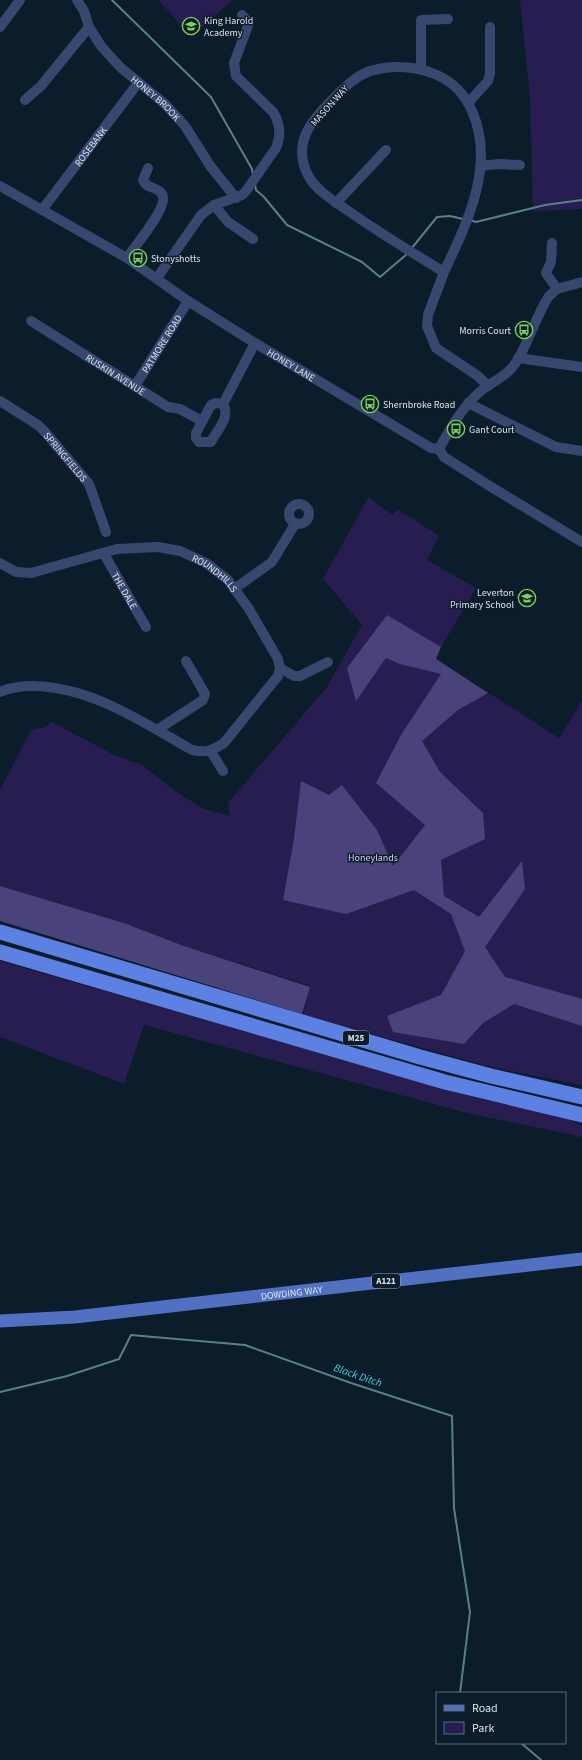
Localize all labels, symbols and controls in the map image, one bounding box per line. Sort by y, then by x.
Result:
place label: King Harold Academy [204,14,253,40]
school or university icon: King Harold Academy [181,16,201,36]
street label: HONEY BROOK [127,73,183,125]
street label: MASON WAY [307,82,352,129]
street label: ROSEBANK [71,124,111,170]
bus stop icon: Stonyshotts [128,248,148,268]
place label: Stonyshotts [151,252,200,266]
street label: PATMORE ROAD [139,312,186,376]
bus stop icon: Morris Court [514,320,534,340]
place label: Morris Court [459,324,512,338]
street label: HONEY LANE [264,346,318,385]
street label: RUSKIN AVENUE [83,351,148,399]
bus stop icon: Shernbroke Road [360,394,380,414]
place label: Shernbroke Road [383,398,455,412]
bus stop icon: Gant Court [446,419,466,439]
place label: Gant Court [469,423,515,437]
street label: SPRINGFIELDS [40,429,90,485]
street label: ROUNDHILLS [190,551,241,595]
street label: THE DALE [108,570,140,612]
place label: Leverton Primary School [450,586,514,612]
school or university icon: Leverton Primary School [517,588,537,608]
park label: Honeylands [348,851,398,865]
road number: M25 [343,1031,369,1045]
road number: A121 [372,1274,400,1288]
street label: DOWDING WAY [260,1283,323,1304]
water label: Black Ditch [332,1360,384,1391]
legend [436,1692,566,1744]
text: Road [472,1700,498,1717]
text: Park [472,1720,494,1737]

